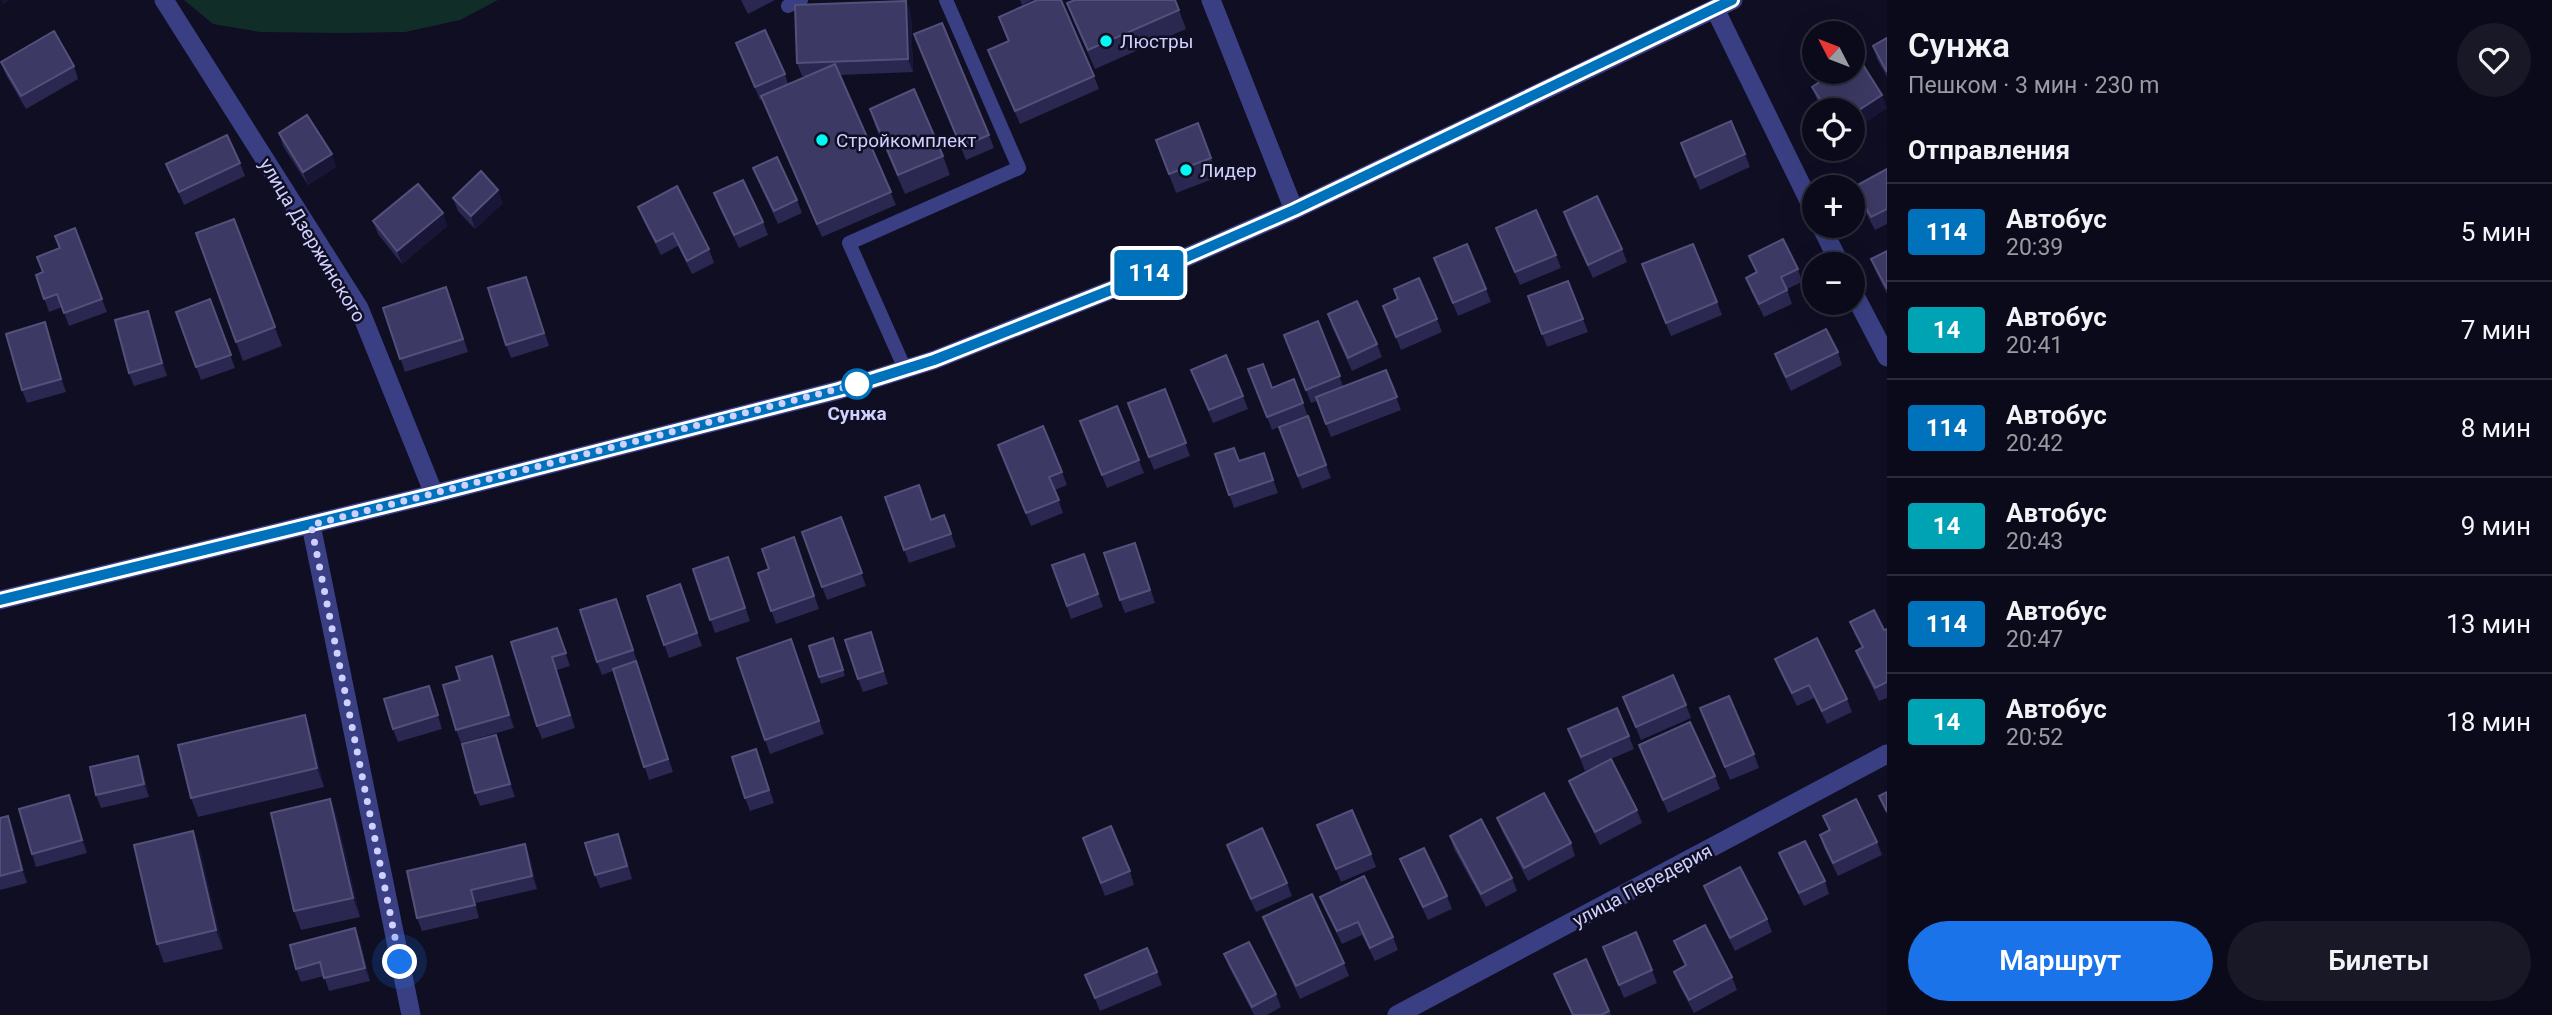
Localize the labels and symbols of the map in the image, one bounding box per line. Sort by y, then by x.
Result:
north arrow [1802,21,1866,84]
place label: Люстры [1120,30,1193,53]
marker: Люстры [1098,33,1114,49]
place label: Стройкомплект [836,129,976,152]
marker: Стройкомплект [814,132,830,148]
street label: улица Дзержинского [254,154,371,326]
place label: Лидер [1200,159,1257,182]
marker: Лидер [1178,162,1194,178]
line badge: 114 [1109,250,1189,296]
marker: Сунжа [842,369,872,399]
place label: Сунжа [827,402,887,425]
street label: улица Передерия [1568,839,1716,932]
your location [382,944,417,979]

